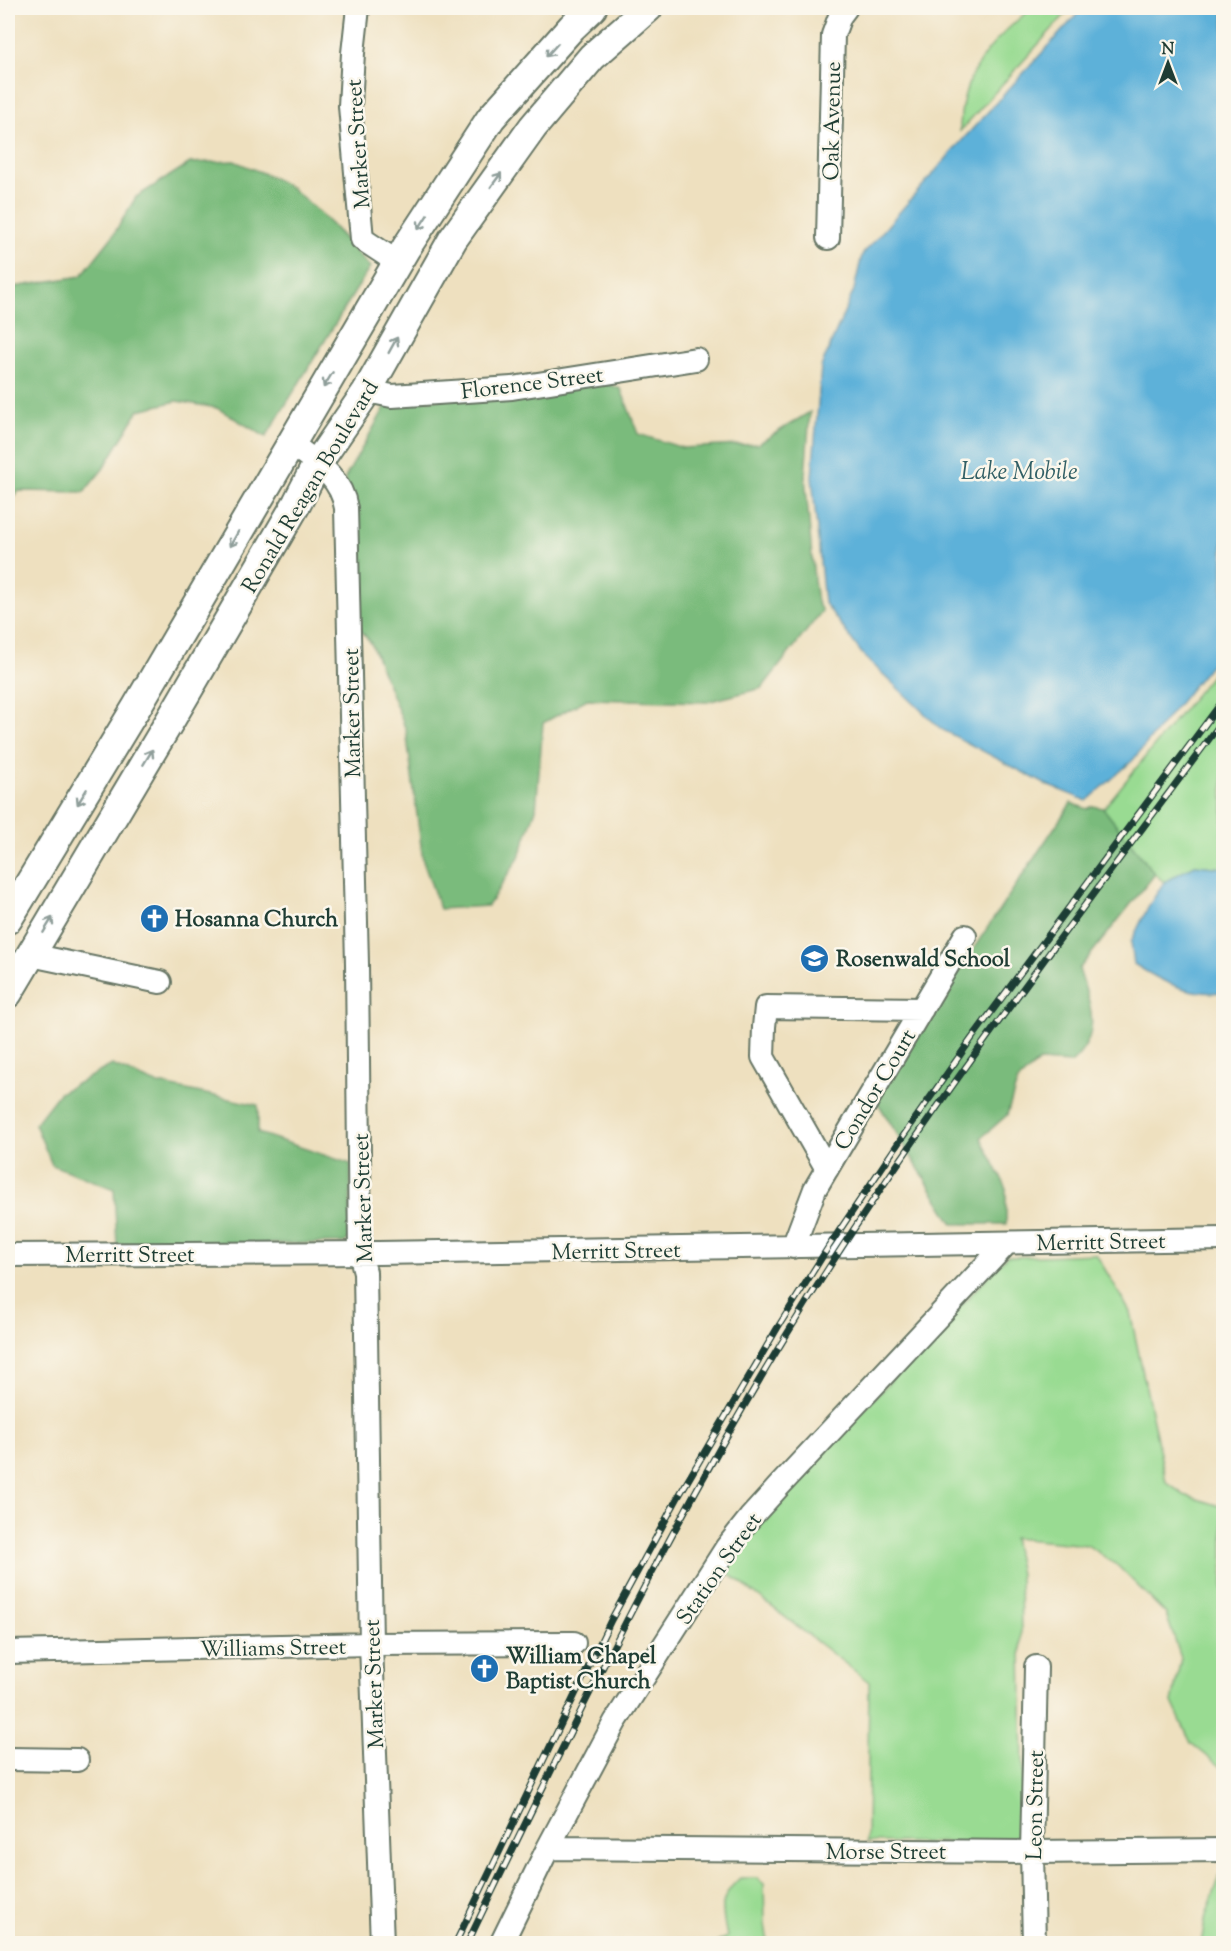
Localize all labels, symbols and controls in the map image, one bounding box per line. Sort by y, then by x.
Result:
north arrow [1138,33,1198,93]
text: N [1162,39,1175,62]
one-way arrow [545,42,559,57]
street label: Oak Avenue [817,61,851,181]
street label: Marker Street [339,77,380,210]
one-way arrow [489,172,502,188]
one-way arrow [416,213,428,230]
one-way arrow [387,337,399,354]
street label: Florence Street [459,360,606,410]
one-way arrow [322,371,334,388]
street label: Ronald Reagan Boulevard [235,375,388,600]
water label: Lake Mobile [960,456,1078,490]
one-way arrow [228,530,240,547]
street label: Marker Street [337,647,371,778]
one-way arrow [142,749,154,766]
one-way arrow [75,788,87,805]
church icon: Hosanna Church [138,902,170,934]
place label: Hosanna Church [175,905,338,937]
one-way arrow [43,917,55,934]
school or university icon: Rosenwald School [799,942,831,974]
place label: Rosenwald School [836,945,1011,977]
street label: Condor Court [828,1023,926,1157]
street label: Marker Street [347,1132,383,1263]
street label: Merritt Street [1036,1227,1166,1261]
street label: Merritt Street [551,1236,681,1270]
street label: Merritt Street [65,1241,195,1273]
street label: Station Street [670,1507,771,1632]
street label: Marker Street [358,1618,394,1749]
street label: Williams Street [200,1633,347,1667]
place label: William Chapel Baptist Church [506,1642,657,1699]
church icon: William Chapel Baptist Church [469,1652,501,1684]
street label: Leon Street [1020,1749,1054,1860]
street label: Morse Street [826,1838,947,1870]

